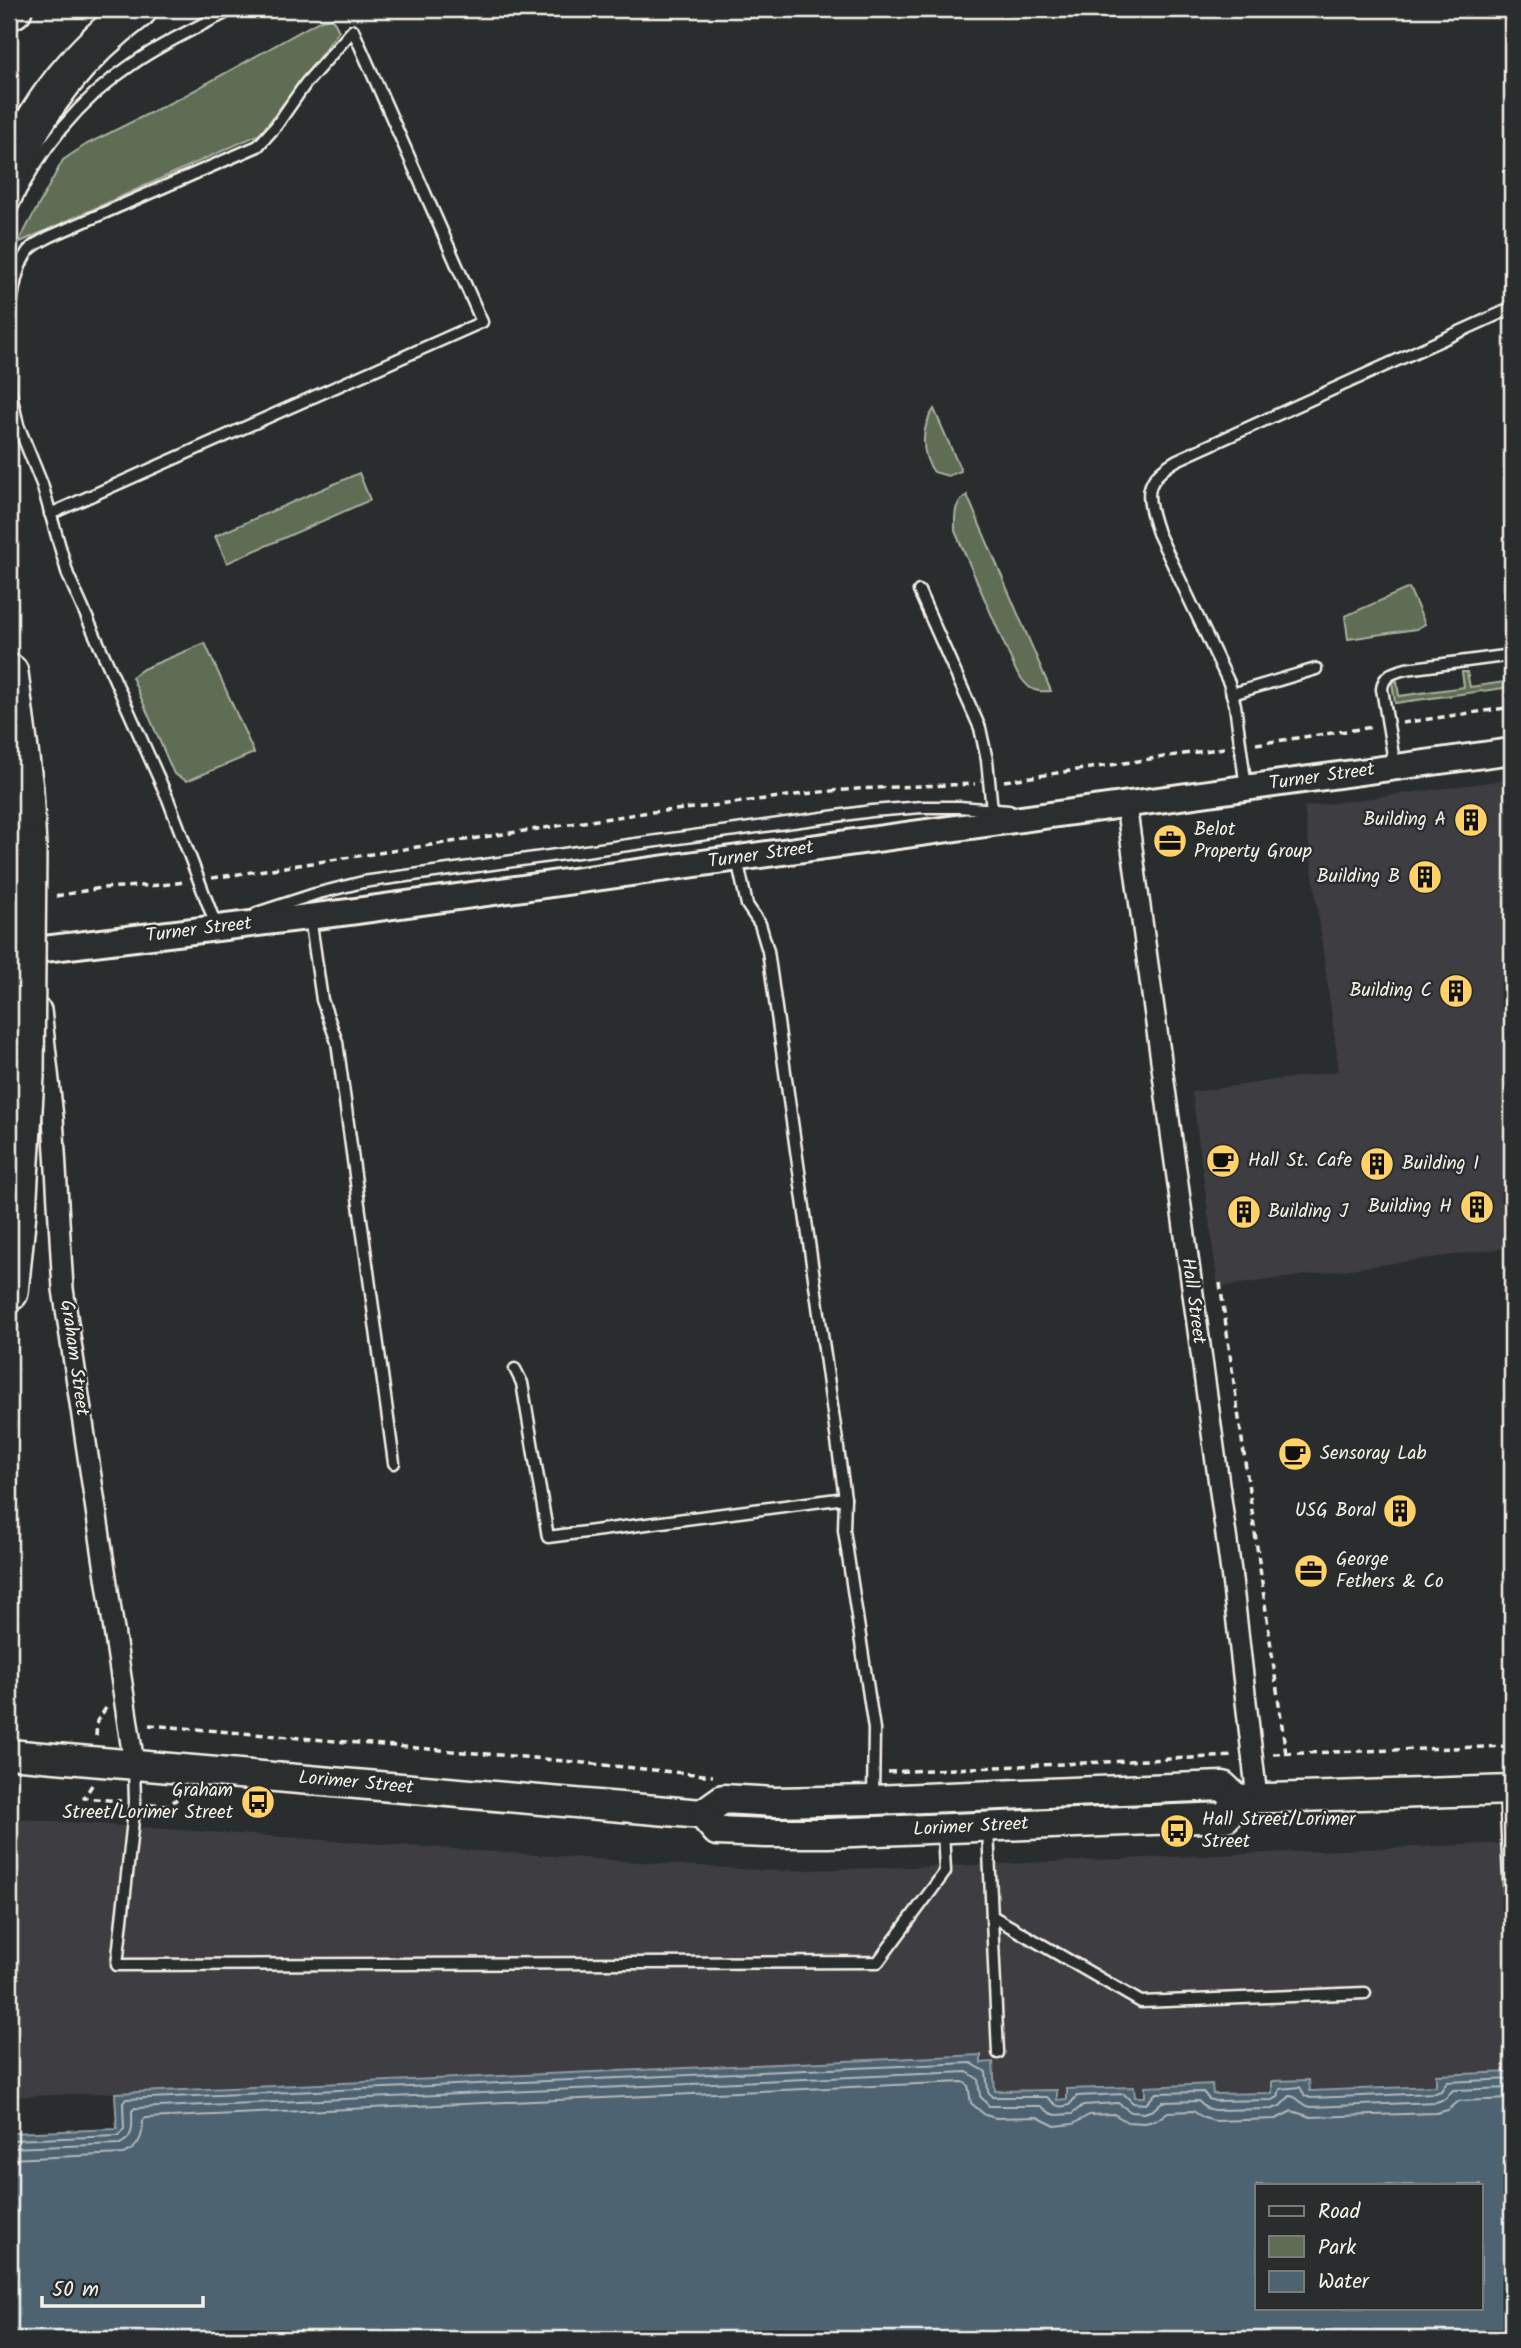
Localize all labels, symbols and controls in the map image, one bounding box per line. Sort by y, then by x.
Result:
street label: Turner Street [1267,755,1377,799]
building icon: Building A [1452,801,1490,839]
place label: Building A [1363,805,1446,835]
place label: Belot Property Group [1194,815,1312,867]
office icon: Belot Property Group [1151,822,1189,860]
street label: Turner Street [706,833,816,877]
building icon: Building B [1406,858,1444,896]
place label: Building B [1317,862,1400,892]
street label: Turner Street [144,909,254,951]
building icon: Building C [1437,972,1475,1010]
place label: Building C [1349,976,1432,1006]
cafe icon: Hall St. Cafe [1204,1142,1242,1180]
building icon: Building I [1358,1145,1396,1183]
place label: Hall St. Cafe [1248,1146,1353,1176]
place label: Building I [1402,1149,1479,1179]
building icon: Building H [1458,1188,1496,1226]
place label: Building H [1368,1192,1452,1222]
building icon: Building J [1225,1193,1263,1231]
place label: Building J [1268,1197,1349,1227]
street label: Hall Street [1172,1256,1214,1347]
street label: Graham Street [51,1298,97,1419]
cafe icon: Sensoray Lab [1276,1435,1314,1473]
place label: Sensoray Lab [1320,1439,1426,1469]
building icon: USG Boral [1381,1492,1419,1530]
place label: USG Boral [1295,1496,1376,1526]
place label: George Fethers & Co [1336,1545,1444,1597]
office icon: George Fethers & Co [1292,1552,1330,1590]
street label: Lorimer Street [297,1763,416,1803]
place label: Graham Street/Lorimer Street [63,1776,234,1828]
bus stop icon: Graham Street/Lorimer Street [239,1783,277,1821]
place label: Hall Street/Lorimer Street [1202,1805,1357,1857]
street label: Lorimer Street [913,1809,1030,1845]
bus stop icon: Hall Street/Lorimer Street [1158,1812,1196,1850]
legend [1255,2184,1482,2310]
text: Road [1318,2196,1361,2229]
text: Park [1318,2232,1356,2265]
scale bar [42,2264,203,2308]
text: Water [1318,2266,1370,2299]
text: 50 m [52,2274,99,2307]

